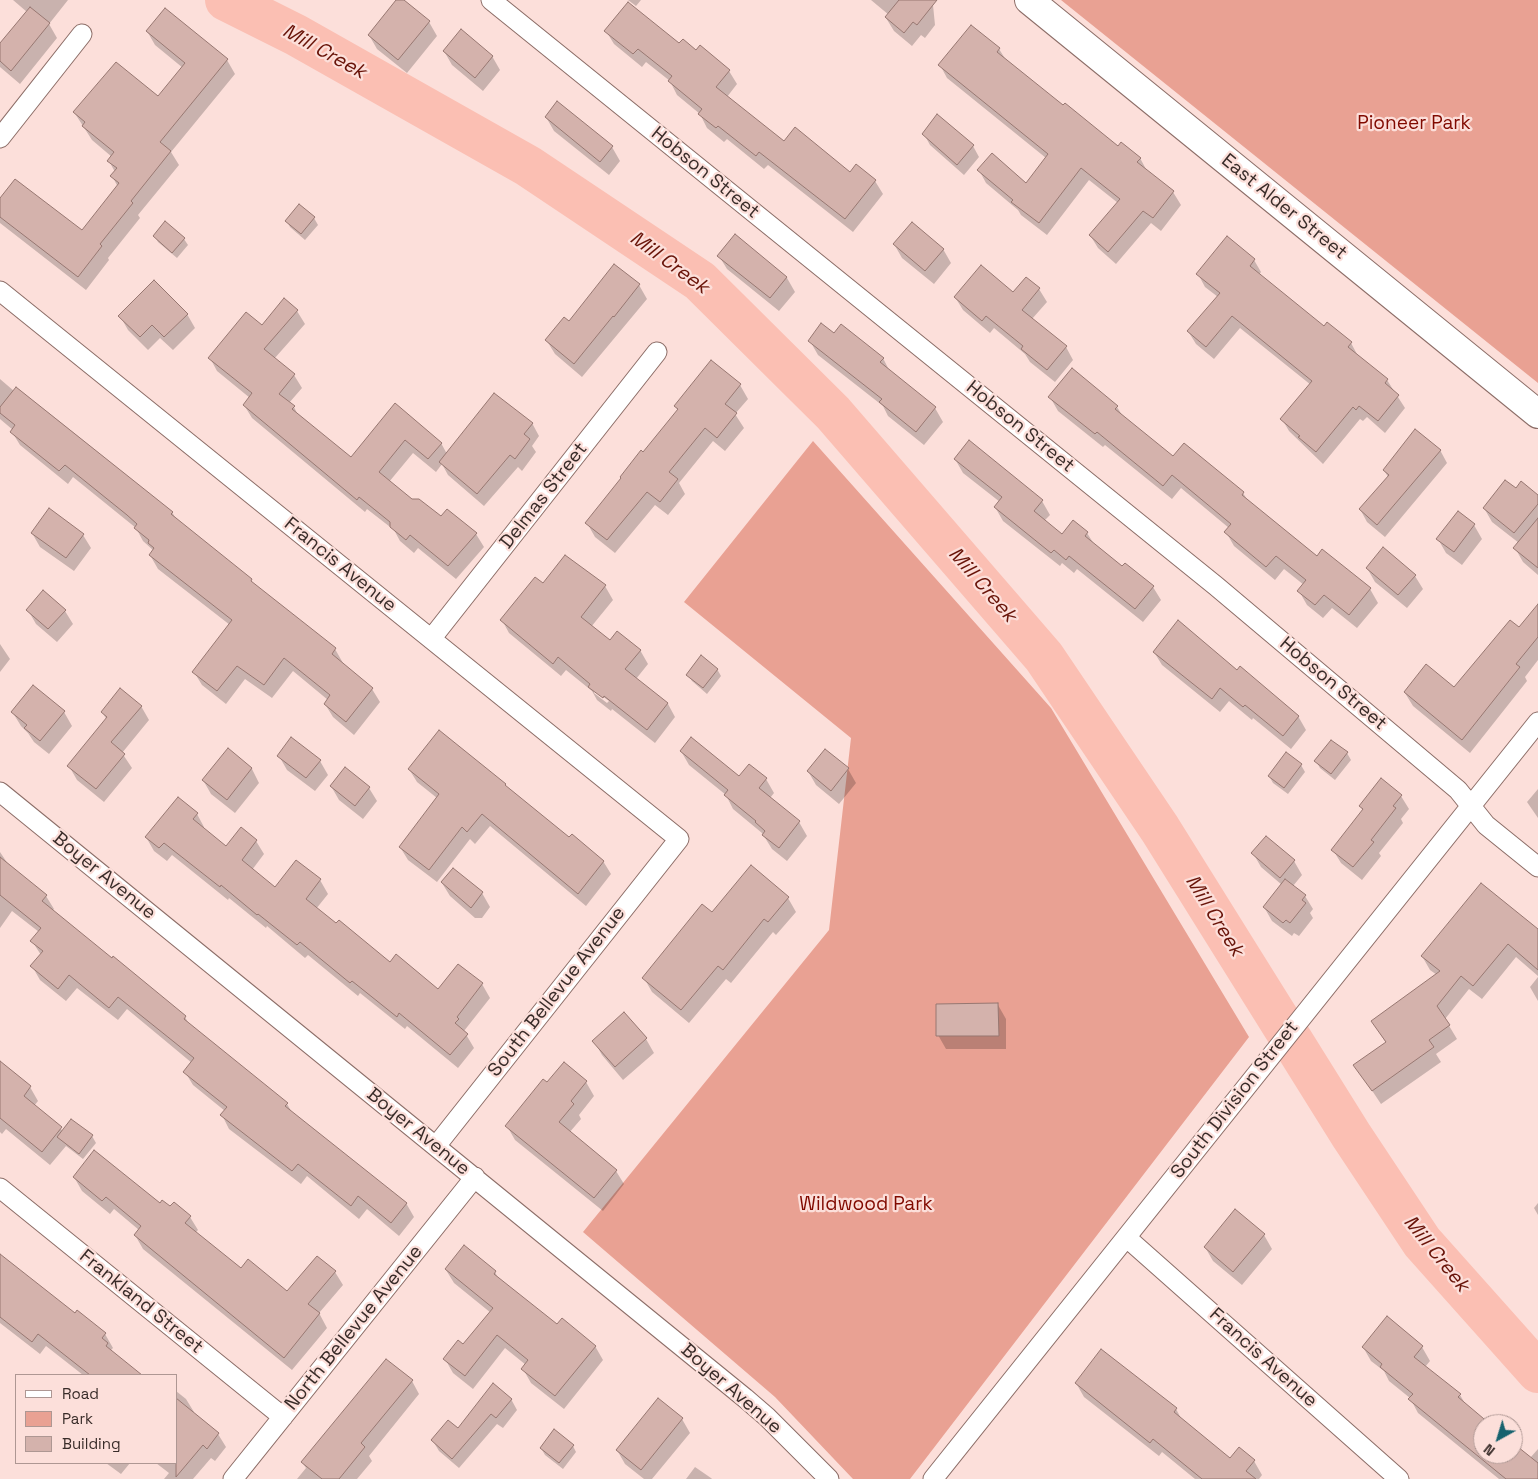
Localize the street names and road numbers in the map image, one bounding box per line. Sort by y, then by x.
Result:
street label: Hobson Street [646,122,764,224]
street label: East Alder Street [1217,149,1351,265]
street label: Hobson Street [961,376,1079,478]
street label: Delmas Street [495,438,593,554]
street label: Francis Avenue [279,513,401,617]
street label: Hobson Street [1275,633,1391,735]
street label: Boyer Avenue [48,827,160,925]
street label: South Bellevue Avenue [484,902,630,1082]
street label: South Division Street [1166,1017,1304,1183]
street label: Boyer Avenue [362,1083,474,1181]
street label: North Bellevue Avenue [280,1241,428,1415]
street label: Frankland Street [75,1245,207,1359]
street label: Francis Avenue [1204,1303,1322,1413]
street label: Boyer Avenue [676,1339,786,1439]

